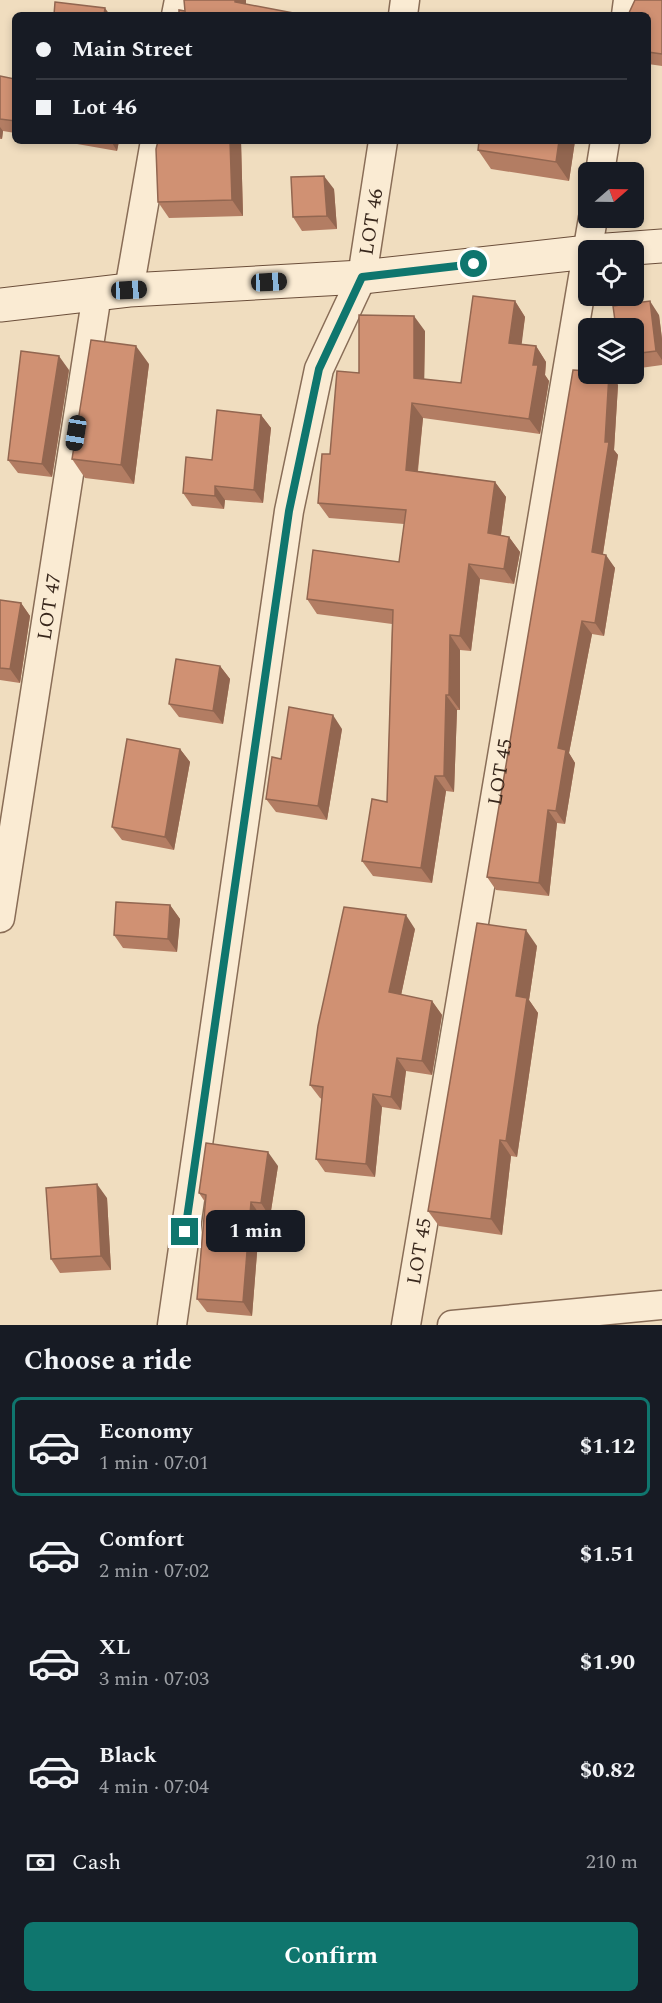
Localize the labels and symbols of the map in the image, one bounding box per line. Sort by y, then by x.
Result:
north arrow [578,162,644,228]
street label: LOT 46 [352,186,391,257]
route start [460,250,487,277]
car [251,272,287,292]
car [111,280,147,300]
car [64,414,88,452]
street label: LOT 47 [29,571,69,642]
street label: LOT 45 [480,736,521,808]
callout: 1 min [206,1211,305,1253]
street label: LOT 45 [399,1216,440,1287]
route end [171,1218,198,1245]

